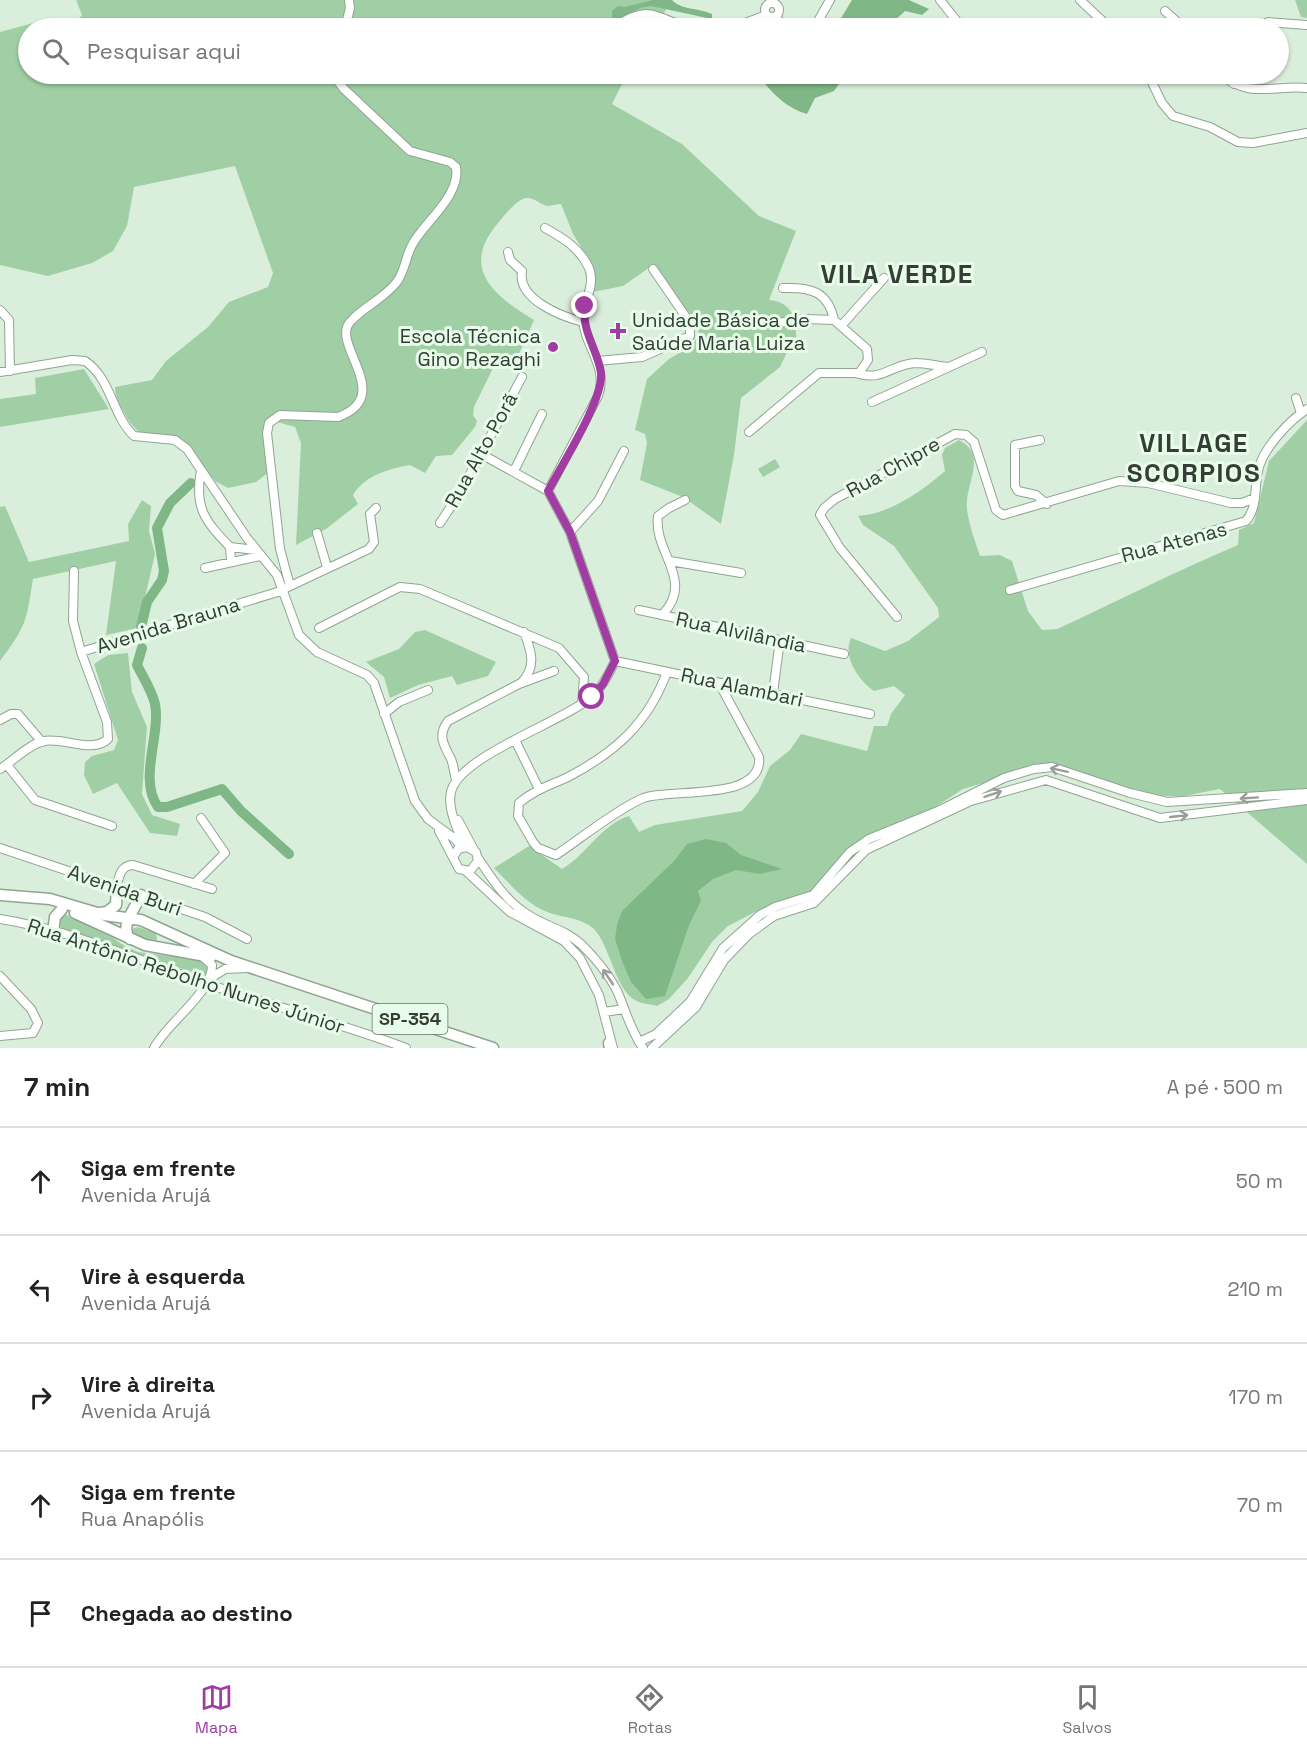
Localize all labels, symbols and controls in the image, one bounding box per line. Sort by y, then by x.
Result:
search box [18,18,1289,84]
icon: search [39,35,72,68]
text: Pesquisar aqui [87,37,241,65]
district label: VILA VERDE [820,257,974,291]
route end [571,292,597,318]
place label: Unidade Básica de Saúde Maria Luiza [632,307,810,356]
marker: Unidade Básica de Saúde Maria Luiza [609,322,627,340]
place label: Escola Técnica Gino Rezaghi [400,323,541,372]
marker: Escola Técnica Gino Rezaghi [546,340,560,354]
street label: Rua Alto Porã [439,388,523,512]
district label: VILLAGE SCORPIOS [1127,426,1261,490]
street label: Rua Chipre [841,431,945,503]
street label: Rua Atenas [1118,515,1230,569]
street label: Avenida Brauna [93,591,243,659]
street label: Rua Alvilândia [674,606,808,658]
street label: Rua Alambari [679,661,805,713]
route start [578,683,604,709]
one-way arrow [1050,763,1069,775]
one-way arrow [983,788,1002,799]
one-way arrow [1239,792,1259,803]
one-way arrow [1169,810,1189,821]
street label: Avenida Buri [64,858,186,922]
street label: Rua Antônio Rebolho Nunes Júnior [24,912,348,1040]
one-way arrow [602,969,614,986]
road number: SP-354 [372,1004,448,1034]
text: 7 min [24,1070,90,1104]
text: A pé · 500 m [1167,1074,1283,1100]
text: Siga em frente [81,1154,236,1182]
icon: ahead [24,1165,57,1198]
text: 50 m [1236,1168,1283,1194]
text: Avenida Arujá [81,1182,211,1208]
text: Vire à esquerda [81,1262,245,1290]
icon: left [24,1273,57,1306]
text: 210 m [1227,1276,1283,1302]
text: Avenida Arujá [81,1290,211,1316]
text: Vire à direita [81,1370,215,1398]
icon: right [24,1381,57,1414]
text: 170 m [1228,1384,1283,1410]
text: Avenida Arujá [81,1398,211,1424]
text: Siga em frente [81,1478,236,1506]
icon: ahead [24,1489,57,1522]
text: 70 m [1237,1492,1283,1518]
text: Rua Anapólis [81,1506,204,1532]
icon: arrive [24,1597,57,1630]
text: Chegada ao destino [81,1599,293,1627]
tab: Mapa [195,1681,238,1738]
tab: Rotas [628,1681,672,1738]
tab: Salvos [1062,1681,1112,1738]

